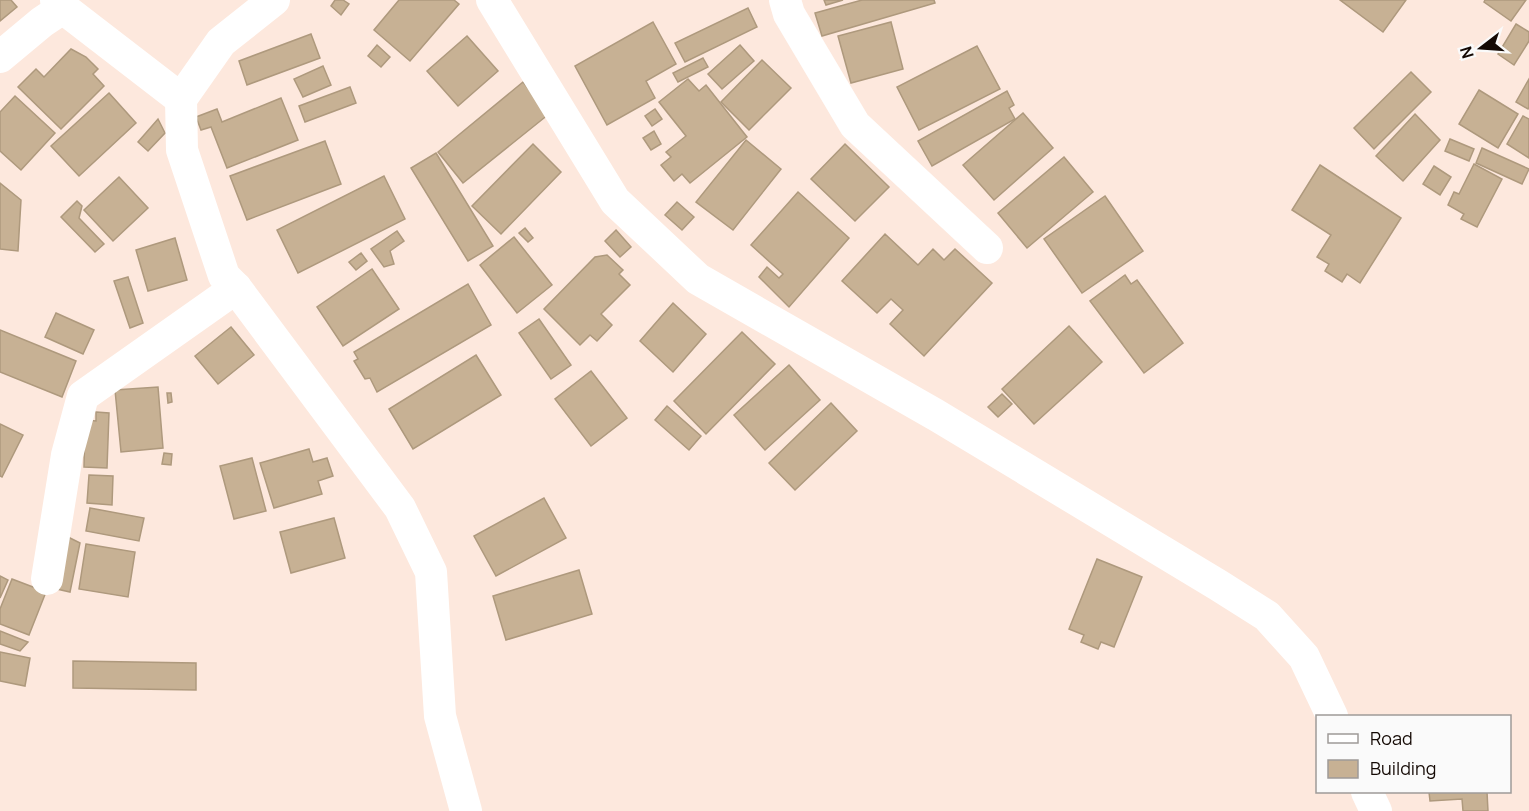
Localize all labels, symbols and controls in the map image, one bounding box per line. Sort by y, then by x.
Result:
north arrow [1451,18,1511,78]
text: N [1454,44,1479,61]
legend [1316,715,1511,793]
text: Road [1370,726,1413,750]
text: Building [1370,756,1436,780]

